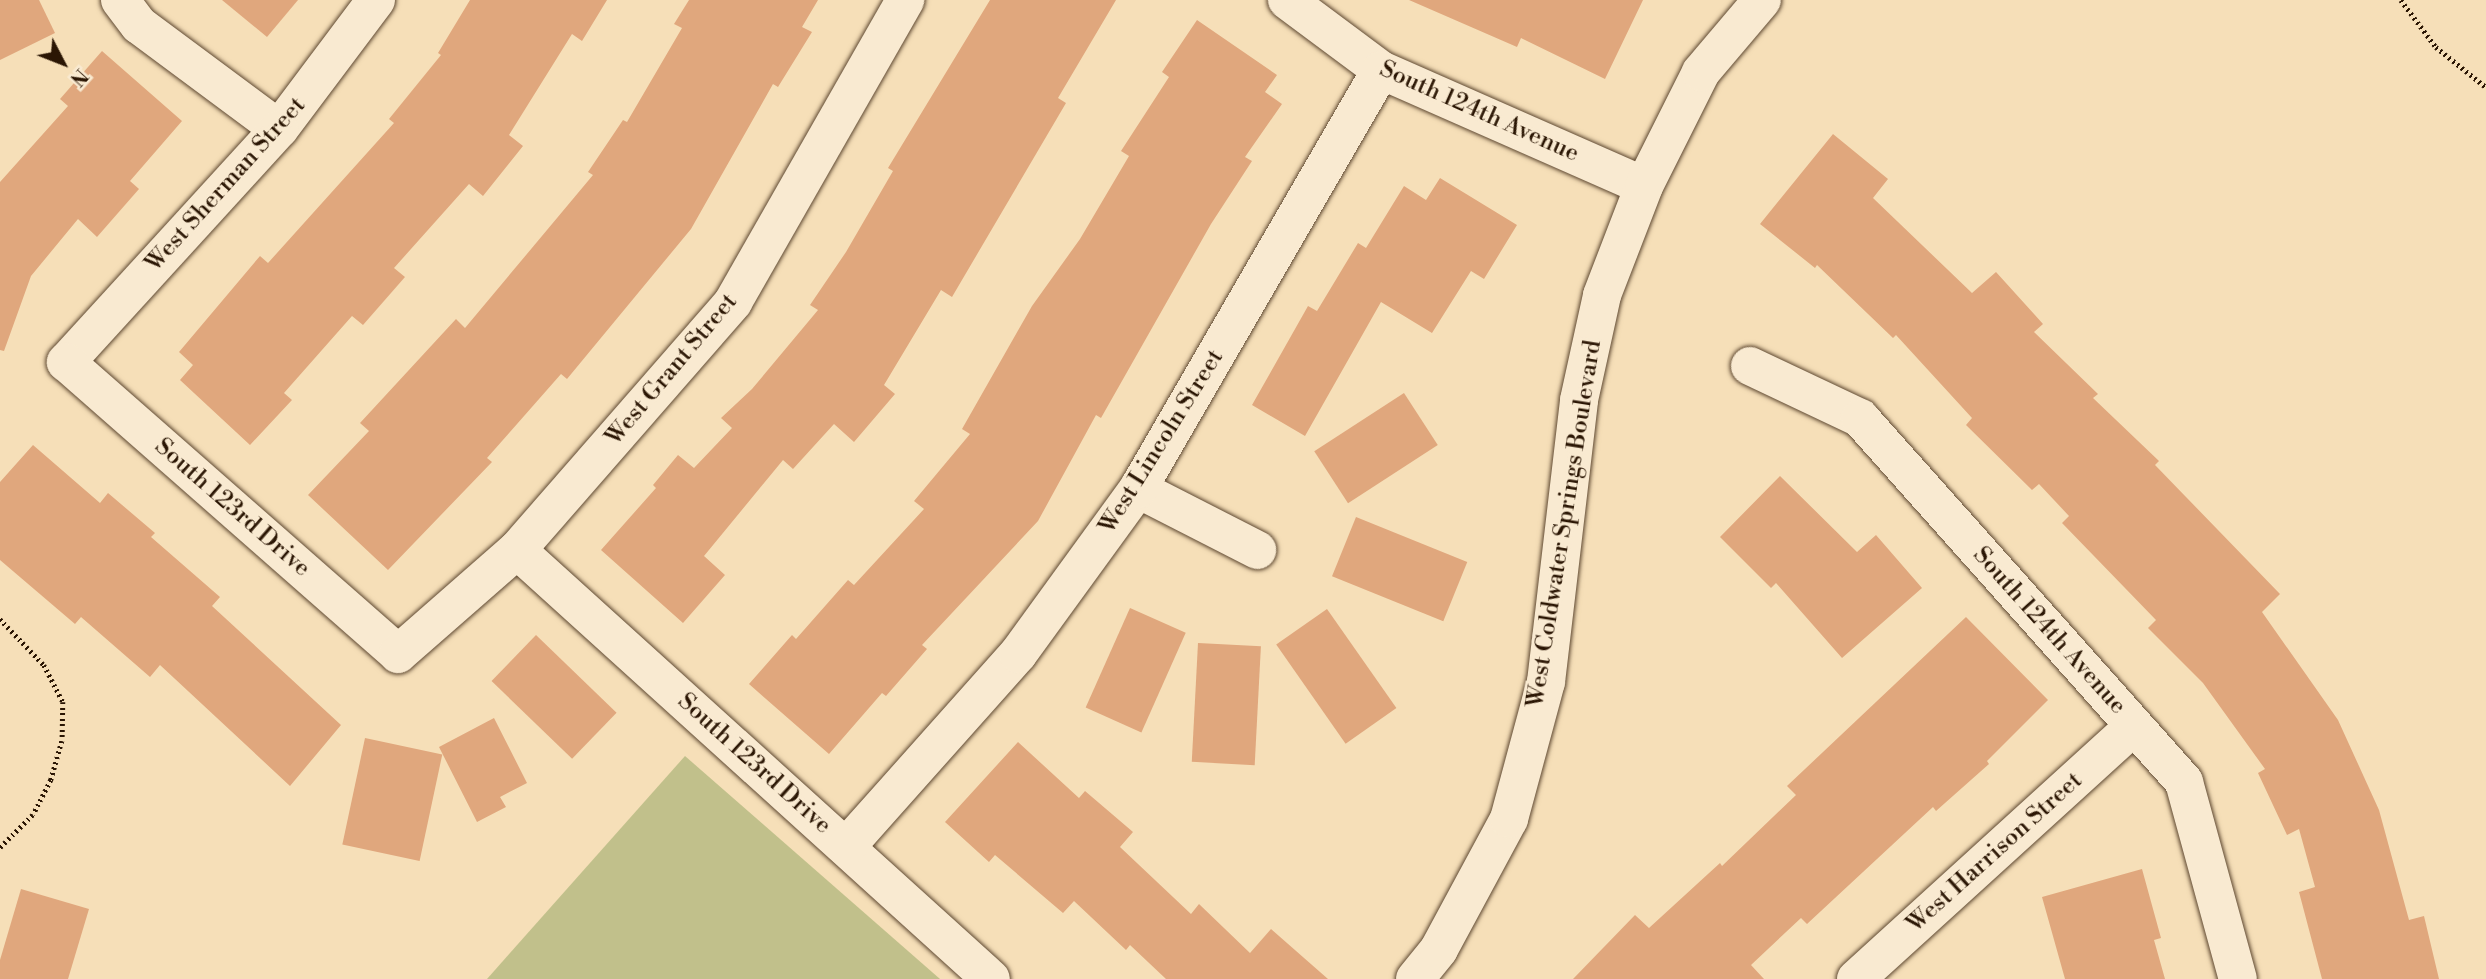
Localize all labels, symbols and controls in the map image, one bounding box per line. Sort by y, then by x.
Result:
north arrow [28,28,98,98]
street label: South 124th Avenue [1375,55,1583,169]
text: N [65,63,93,91]
street label: West Sherman Street [140,92,312,278]
street label: West Grant Street [600,288,744,452]
street label: West Coldwater Springs Boulevard [1522,338,1608,710]
street label: West Lincoln Street [1094,345,1230,539]
street label: South 123rd Drive [148,433,316,583]
street label: South 124th Avenue [1966,541,2132,721]
street label: South 123rd Drive [671,688,837,840]
street label: West Harrison Street [1901,767,2089,939]

